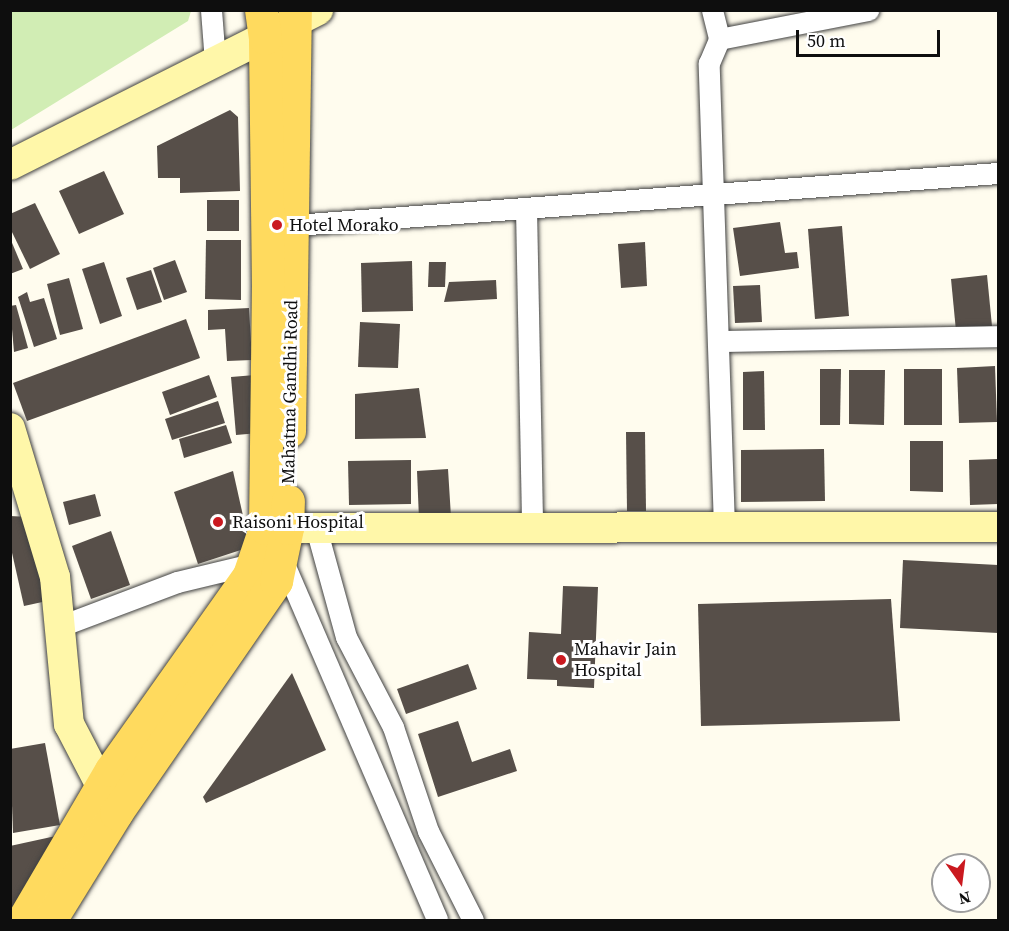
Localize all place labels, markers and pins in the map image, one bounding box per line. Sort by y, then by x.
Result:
place label: Hotel Morako [289,214,399,236]
marker: Hotel Morako [270,218,284,232]
place label: Raisoni Hospital [232,511,364,533]
marker: Raisoni Hospital [209,513,227,531]
place label: Mahavir Jain Hospital [574,639,677,682]
marker: Mahavir Jain Hospital [552,651,570,669]

